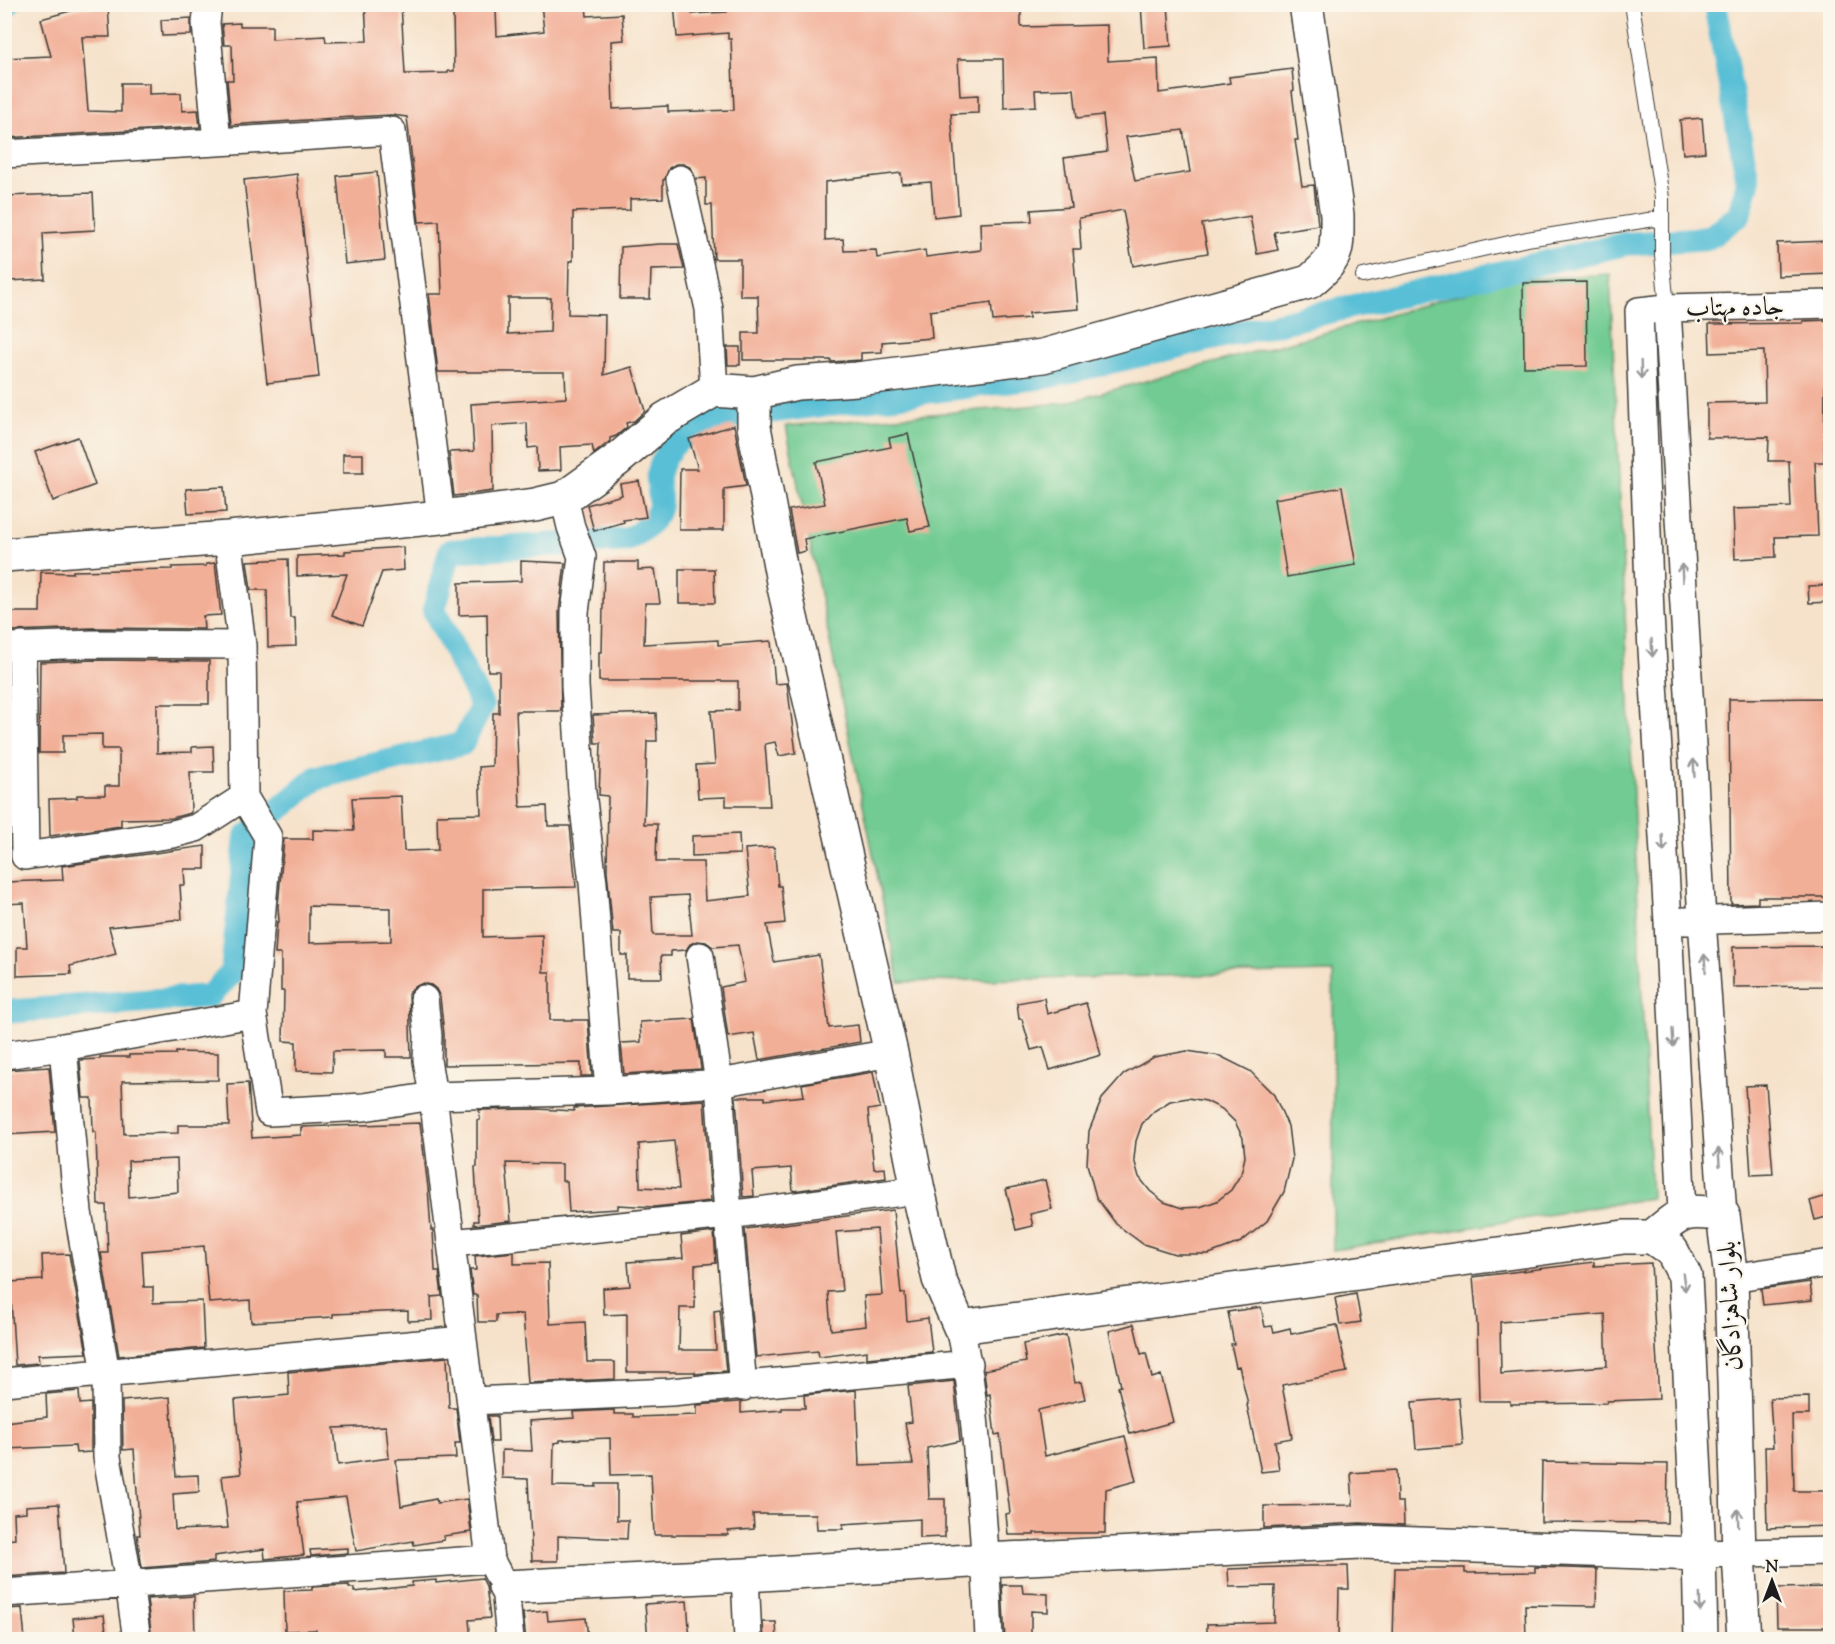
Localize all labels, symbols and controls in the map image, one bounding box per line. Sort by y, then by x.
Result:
street label: جاده مهتاب [1685,289,1785,328]
one-way arrow [1636,359,1647,379]
one-way arrow [1677,564,1688,584]
one-way arrow [1646,638,1657,658]
one-way arrow [1688,758,1699,778]
one-way arrow [1658,833,1669,852]
one-way arrow [1700,953,1711,973]
one-way arrow [1668,1027,1679,1047]
one-way arrow [1713,1148,1724,1168]
street label: بلوار شاهزادگان [1710,1240,1753,1372]
one-way arrow [1679,1272,1690,1291]
one-way arrow [1732,1509,1743,1529]
north arrow [1742,1551,1802,1611]
text: N [1766,1557,1779,1580]
one-way arrow [1694,1592,1706,1612]

